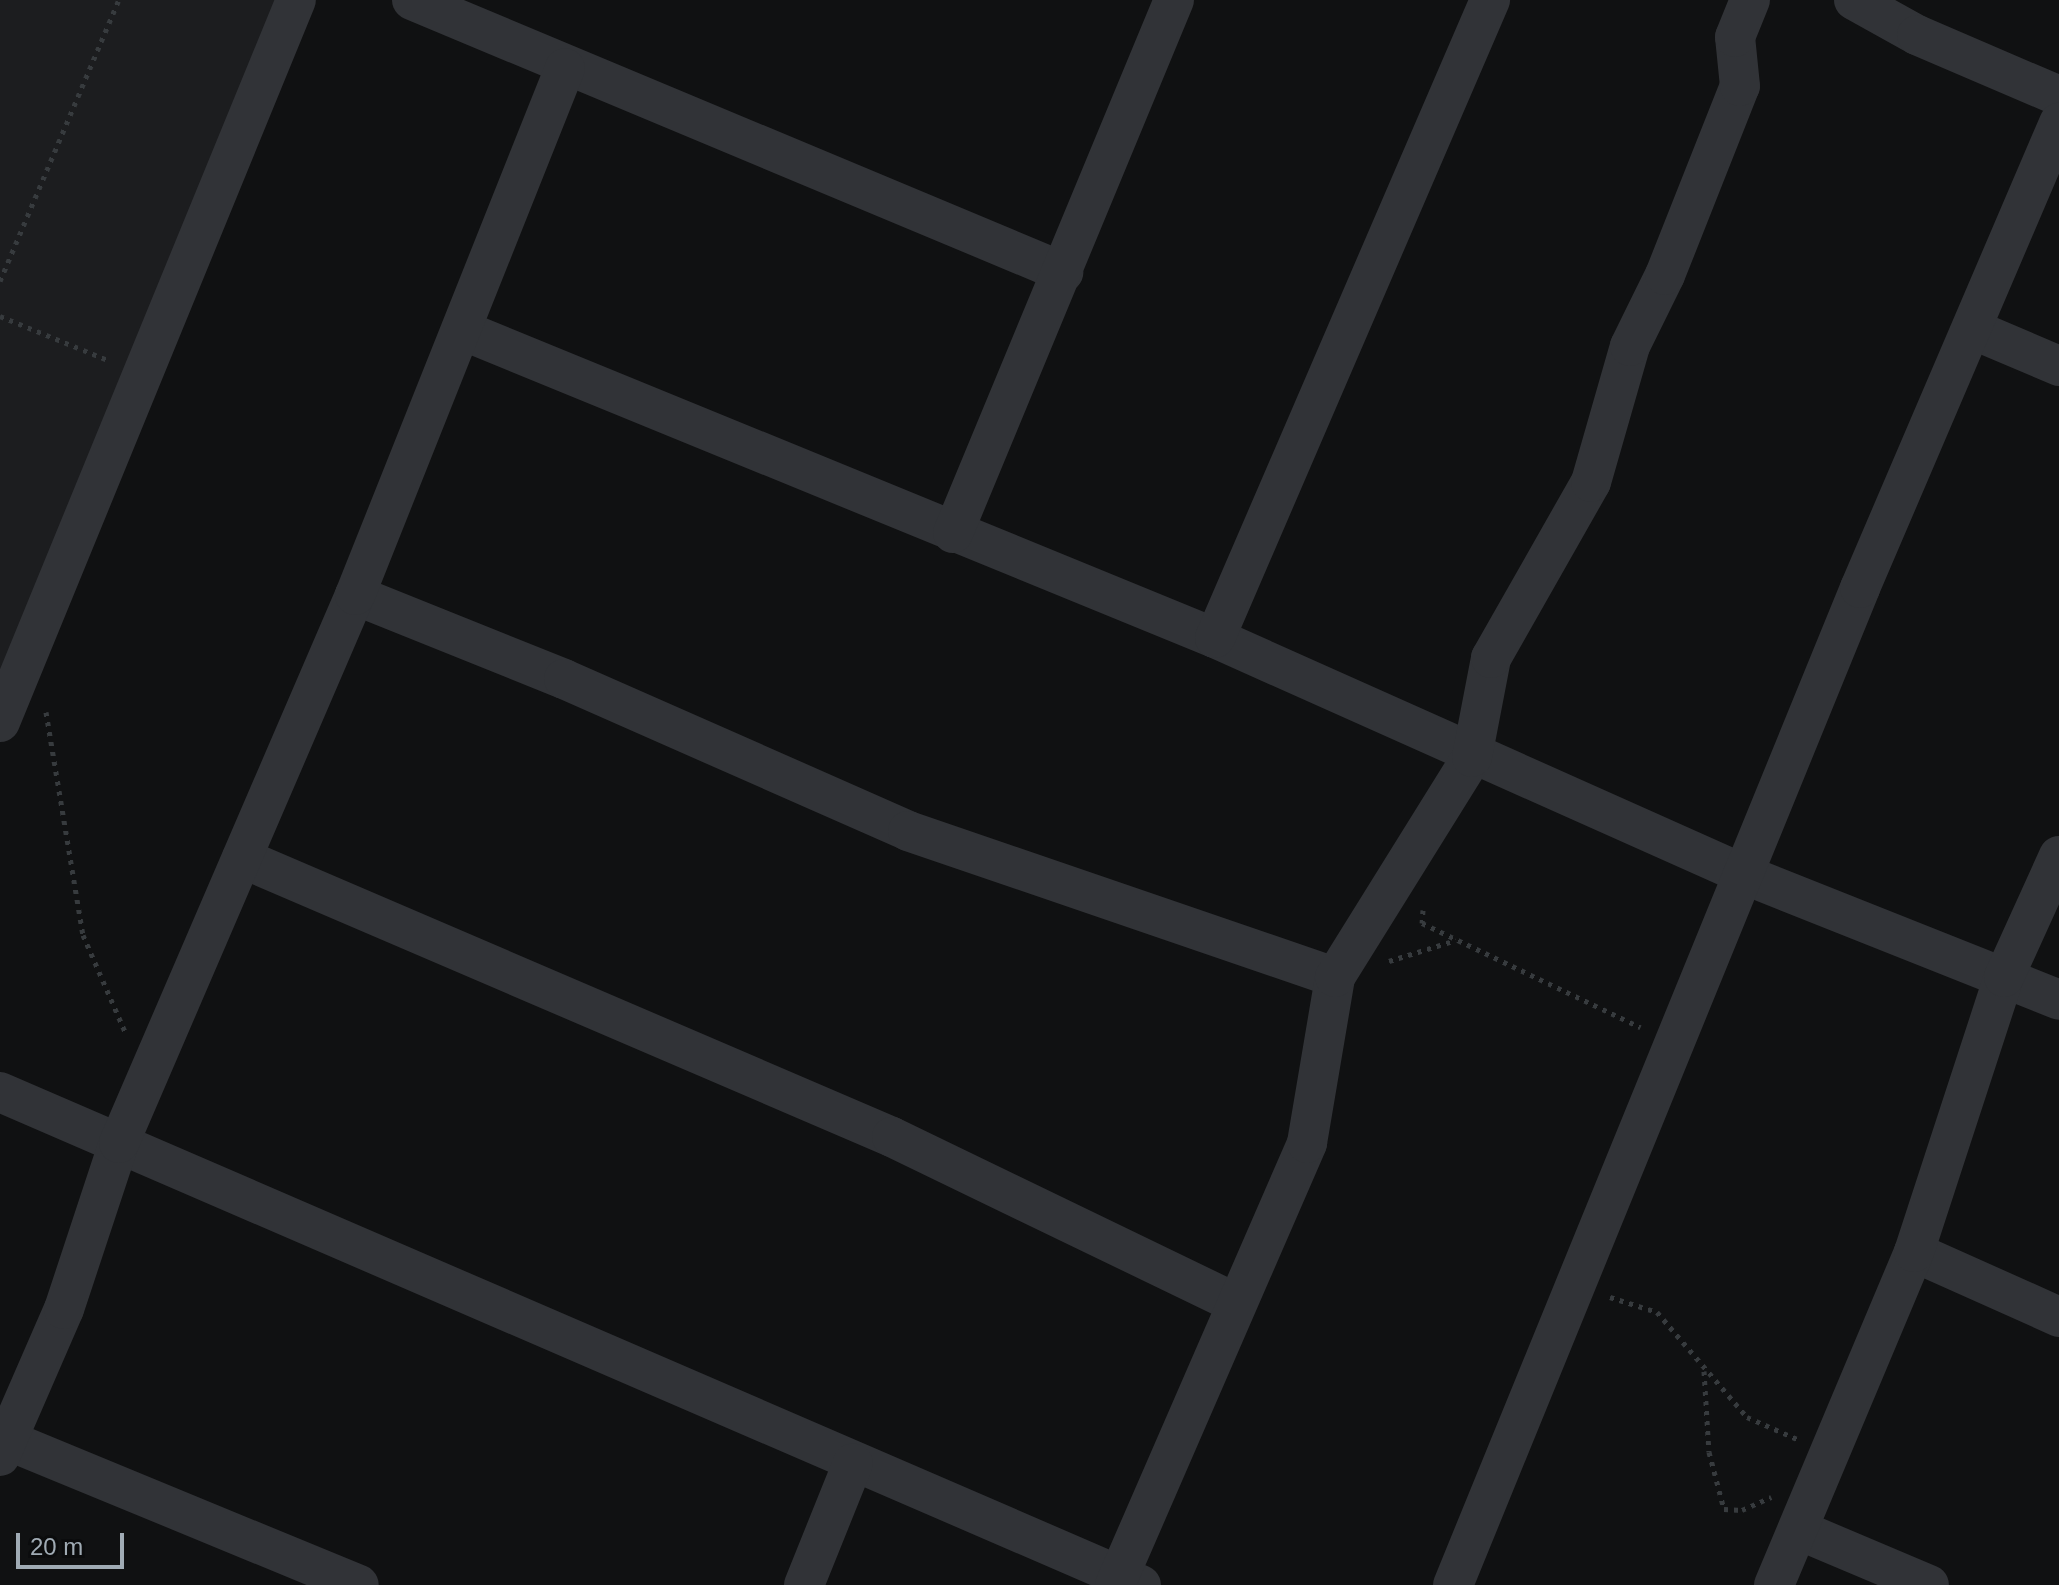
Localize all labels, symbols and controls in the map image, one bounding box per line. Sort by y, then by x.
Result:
scale bar [20,1517,128,1567]
text: 20 m [30,1533,83,1560]

